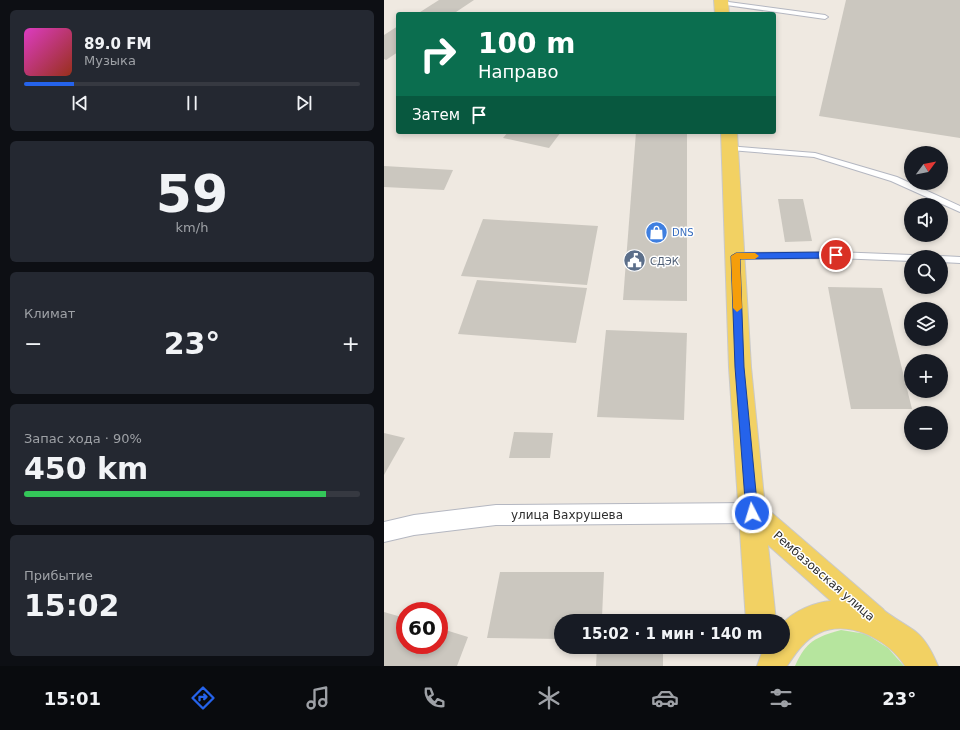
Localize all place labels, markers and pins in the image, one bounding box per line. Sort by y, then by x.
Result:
shop icon: DNS [643,219,669,245]
place label: DNS [672,227,694,238]
pin [819,238,853,272]
public building icon: СДЭК [622,248,648,274]
place label: СДЭК [650,256,679,267]

